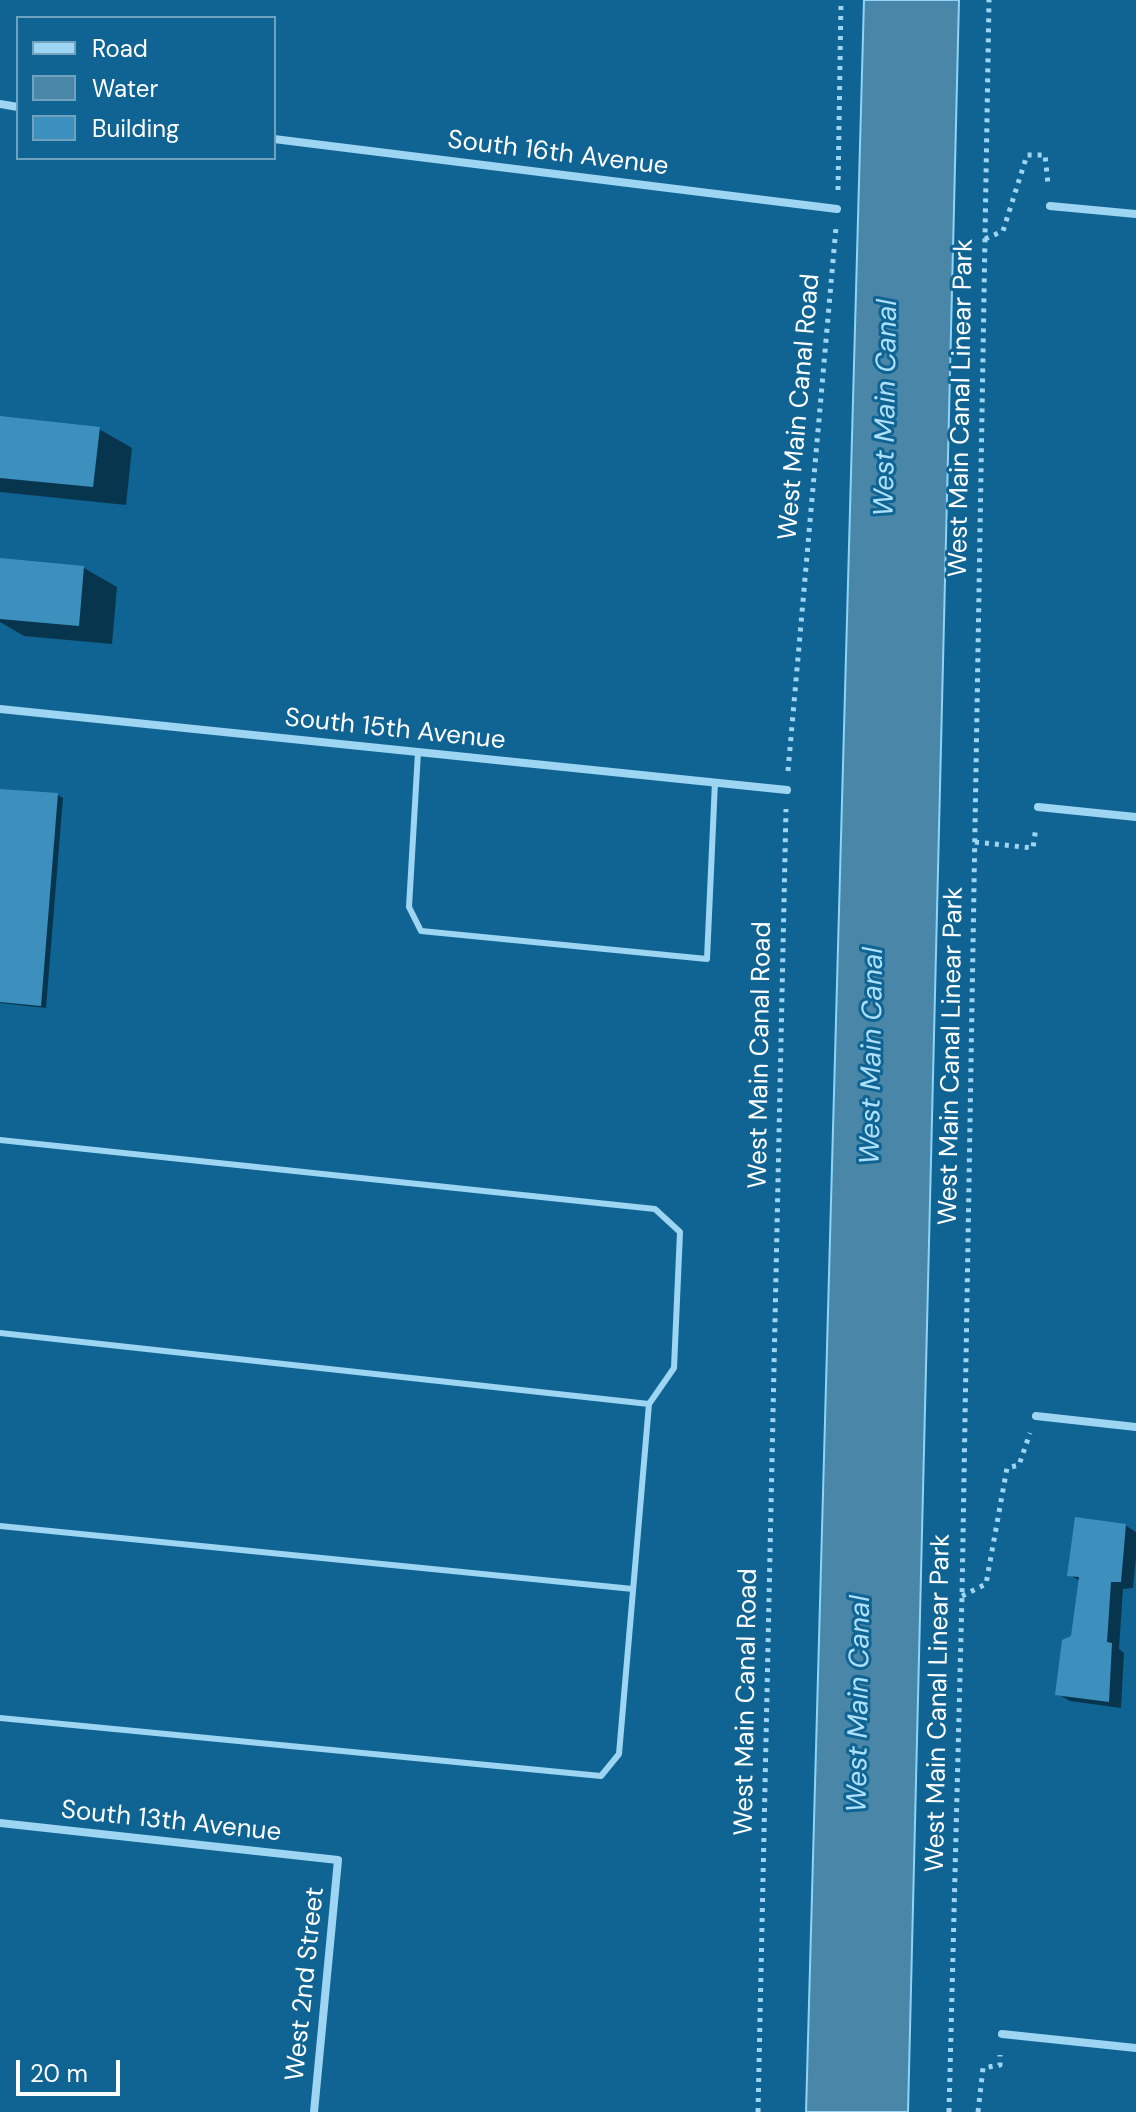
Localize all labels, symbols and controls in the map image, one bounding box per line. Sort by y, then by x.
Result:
legend [16,16,276,160]
text: Road [92,33,148,64]
text: Water [92,73,158,104]
text: Building [92,113,179,144]
street label: South 16th Avenue [446,125,670,183]
street label: West Main Canal Linear Park [943,238,981,578]
street label: West Main Canal Road [773,272,827,542]
water label: West Main Canal [868,299,906,517]
street label: South 15th Avenue [283,703,507,757]
street label: West Main Canal Linear Park [933,886,971,1226]
street label: West Main Canal Road [743,921,779,1189]
water label: West Main Canal [854,947,892,1165]
street label: West Main Canal Linear Park [920,1533,958,1873]
street label: West Main Canal Road [729,1568,765,1836]
water label: West Main Canal [841,1595,879,1813]
street label: South 13th Avenue [59,1795,283,1849]
street label: West 2nd Street [280,1885,332,2083]
scale bar [20,2044,124,2094]
text: 20 m [30,2058,88,2089]

